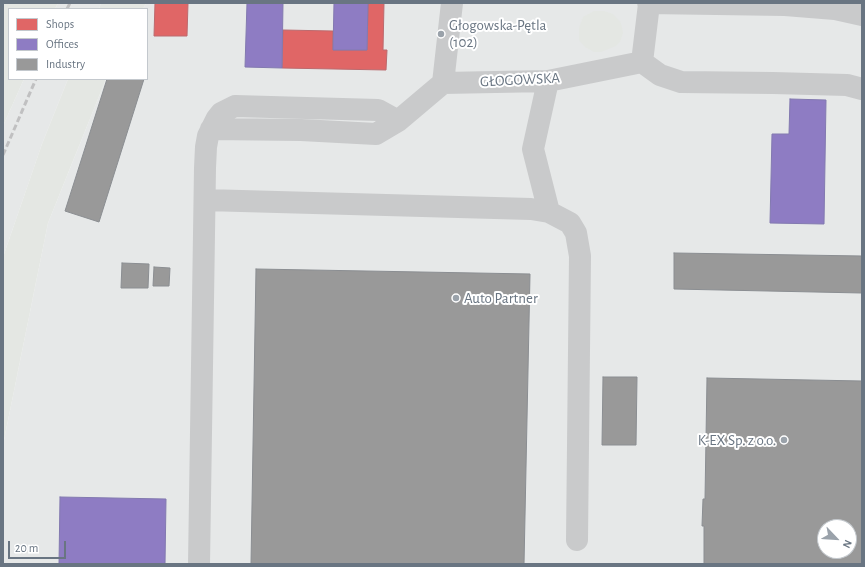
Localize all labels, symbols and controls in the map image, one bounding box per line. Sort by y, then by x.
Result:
legend [8,8,148,80]
place label: Głogowska-Pętla (102) [449,16,547,51]
text: Shops [46,18,74,30]
marker: Głogowska-Pętla (102) [436,29,446,39]
text: Offices [46,38,79,50]
text: Industry [46,58,85,70]
street label: GŁOGOWSKA [480,69,560,91]
place label: Auto Partner [464,289,538,307]
marker: Auto Partner [451,293,461,303]
place label: K-EX Sp. z o.o. [698,431,776,449]
marker: K-EX Sp. z o.o. [779,435,789,445]
north arrow [817,519,857,559]
scale bar [10,533,68,559]
text: N [841,538,854,550]
text: 20 m [15,542,38,554]

